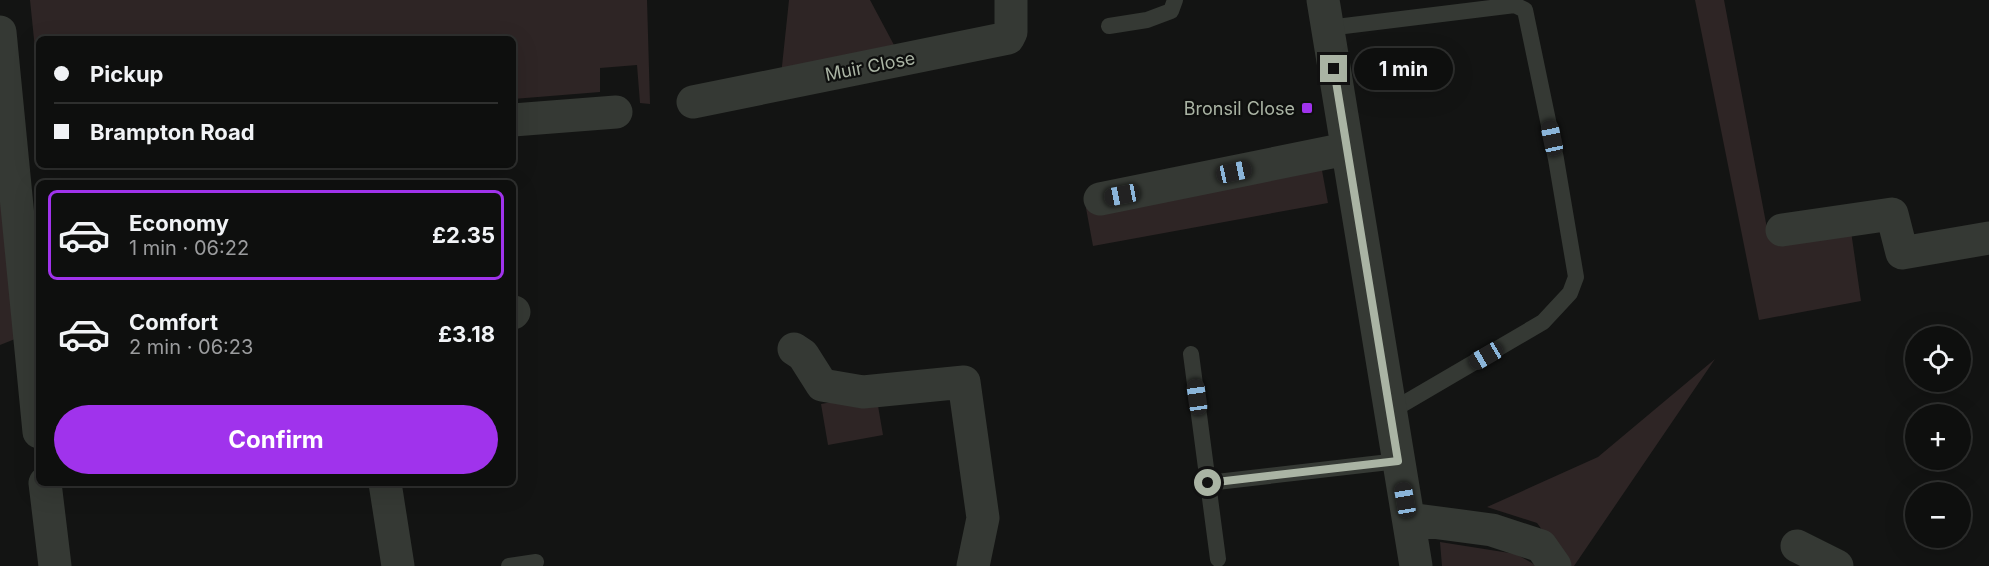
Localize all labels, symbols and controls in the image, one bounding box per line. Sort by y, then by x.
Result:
street label: Muir Close [823,47,917,85]
callout: 1 min [1355,48,1454,90]
route end [1320,55,1347,82]
text: 1 min [1379,57,1428,81]
text: Pickup [90,61,164,87]
place label: Bronsil Close [1184,98,1295,119]
marker: Bronsil Close [1300,101,1314,115]
text: Brampton Road [90,119,255,145]
car [1539,119,1565,157]
car [1215,159,1253,185]
car [1103,183,1141,207]
icon: car [57,208,111,262]
text: Economy [129,210,229,236]
text: £2.35 [432,222,495,248]
text: 1 min · 06:22 [129,236,249,260]
icon: car [57,307,111,361]
text: Comfort [129,309,218,335]
text: £3.18 [438,321,495,347]
map controls [1905,326,1971,548]
button: locate [1905,326,1971,392]
text: 2 min · 06:23 [129,335,253,359]
car [1466,339,1506,373]
car [1186,378,1208,416]
button: + [1905,404,1971,470]
button: Confirm [54,405,498,474]
route start [1194,469,1221,496]
car [1393,481,1417,519]
button: − [1905,482,1971,548]

